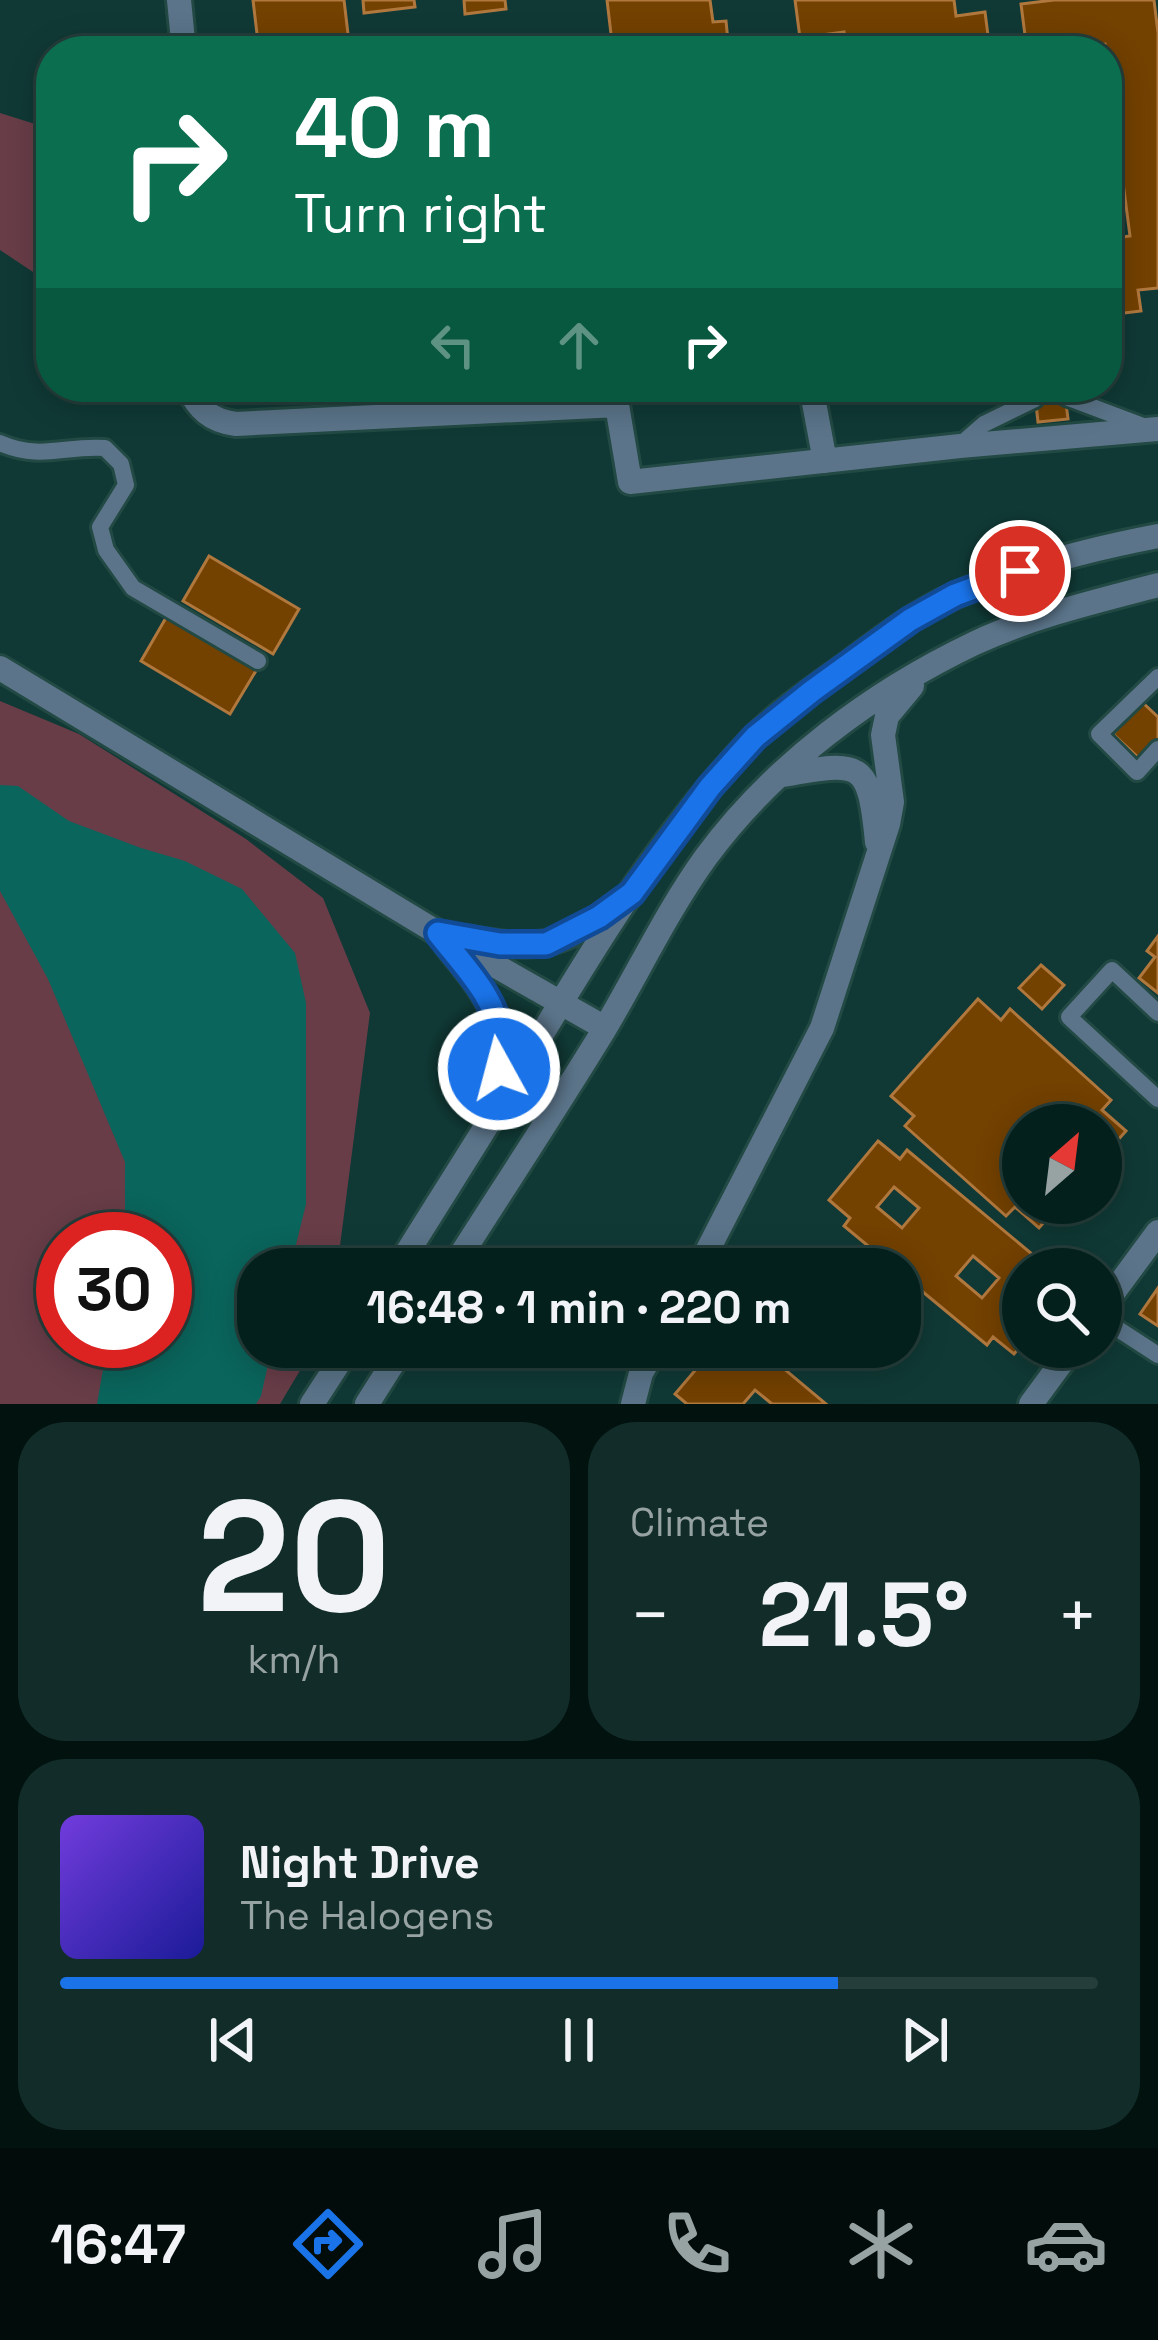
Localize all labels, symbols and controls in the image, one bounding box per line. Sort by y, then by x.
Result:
text: 40 m [294,74,495,182]
icon: right [96,84,252,240]
text: Turn right [294,179,547,248]
icon: left [420,312,486,378]
icon: ahead [546,312,612,378]
icon: right [672,312,738,378]
pin [969,520,1071,622]
icon: arrive [987,538,1053,604]
position arrow [436,1006,562,1132]
north arrow [1002,1104,1122,1224]
map controls [1002,1104,1122,1368]
speed limit sign: 30 [36,1212,192,1368]
button: search [1002,1248,1122,1368]
text: 16:48 · 1 min · 220 m [367,1279,791,1336]
text: 20 [197,1457,391,1657]
text: Climate [630,1498,769,1547]
text: 21.5° [759,1557,969,1672]
text: − [630,1573,671,1657]
text: + [1057,1573,1098,1657]
text: km/h [248,1635,340,1684]
text: Night Drive [240,1834,480,1891]
text: The Halogens [240,1891,494,1940]
icon: previous [200,2007,266,2073]
icon: pause [546,2007,612,2073]
icon: next [892,2007,958,2073]
icon: directions [286,2202,370,2286]
icon: music [471,2202,555,2286]
icon: phone [655,2202,739,2286]
icon: climate [839,2202,923,2286]
icon: car [1024,2202,1108,2286]
text: 16:47 [50,2210,186,2279]

